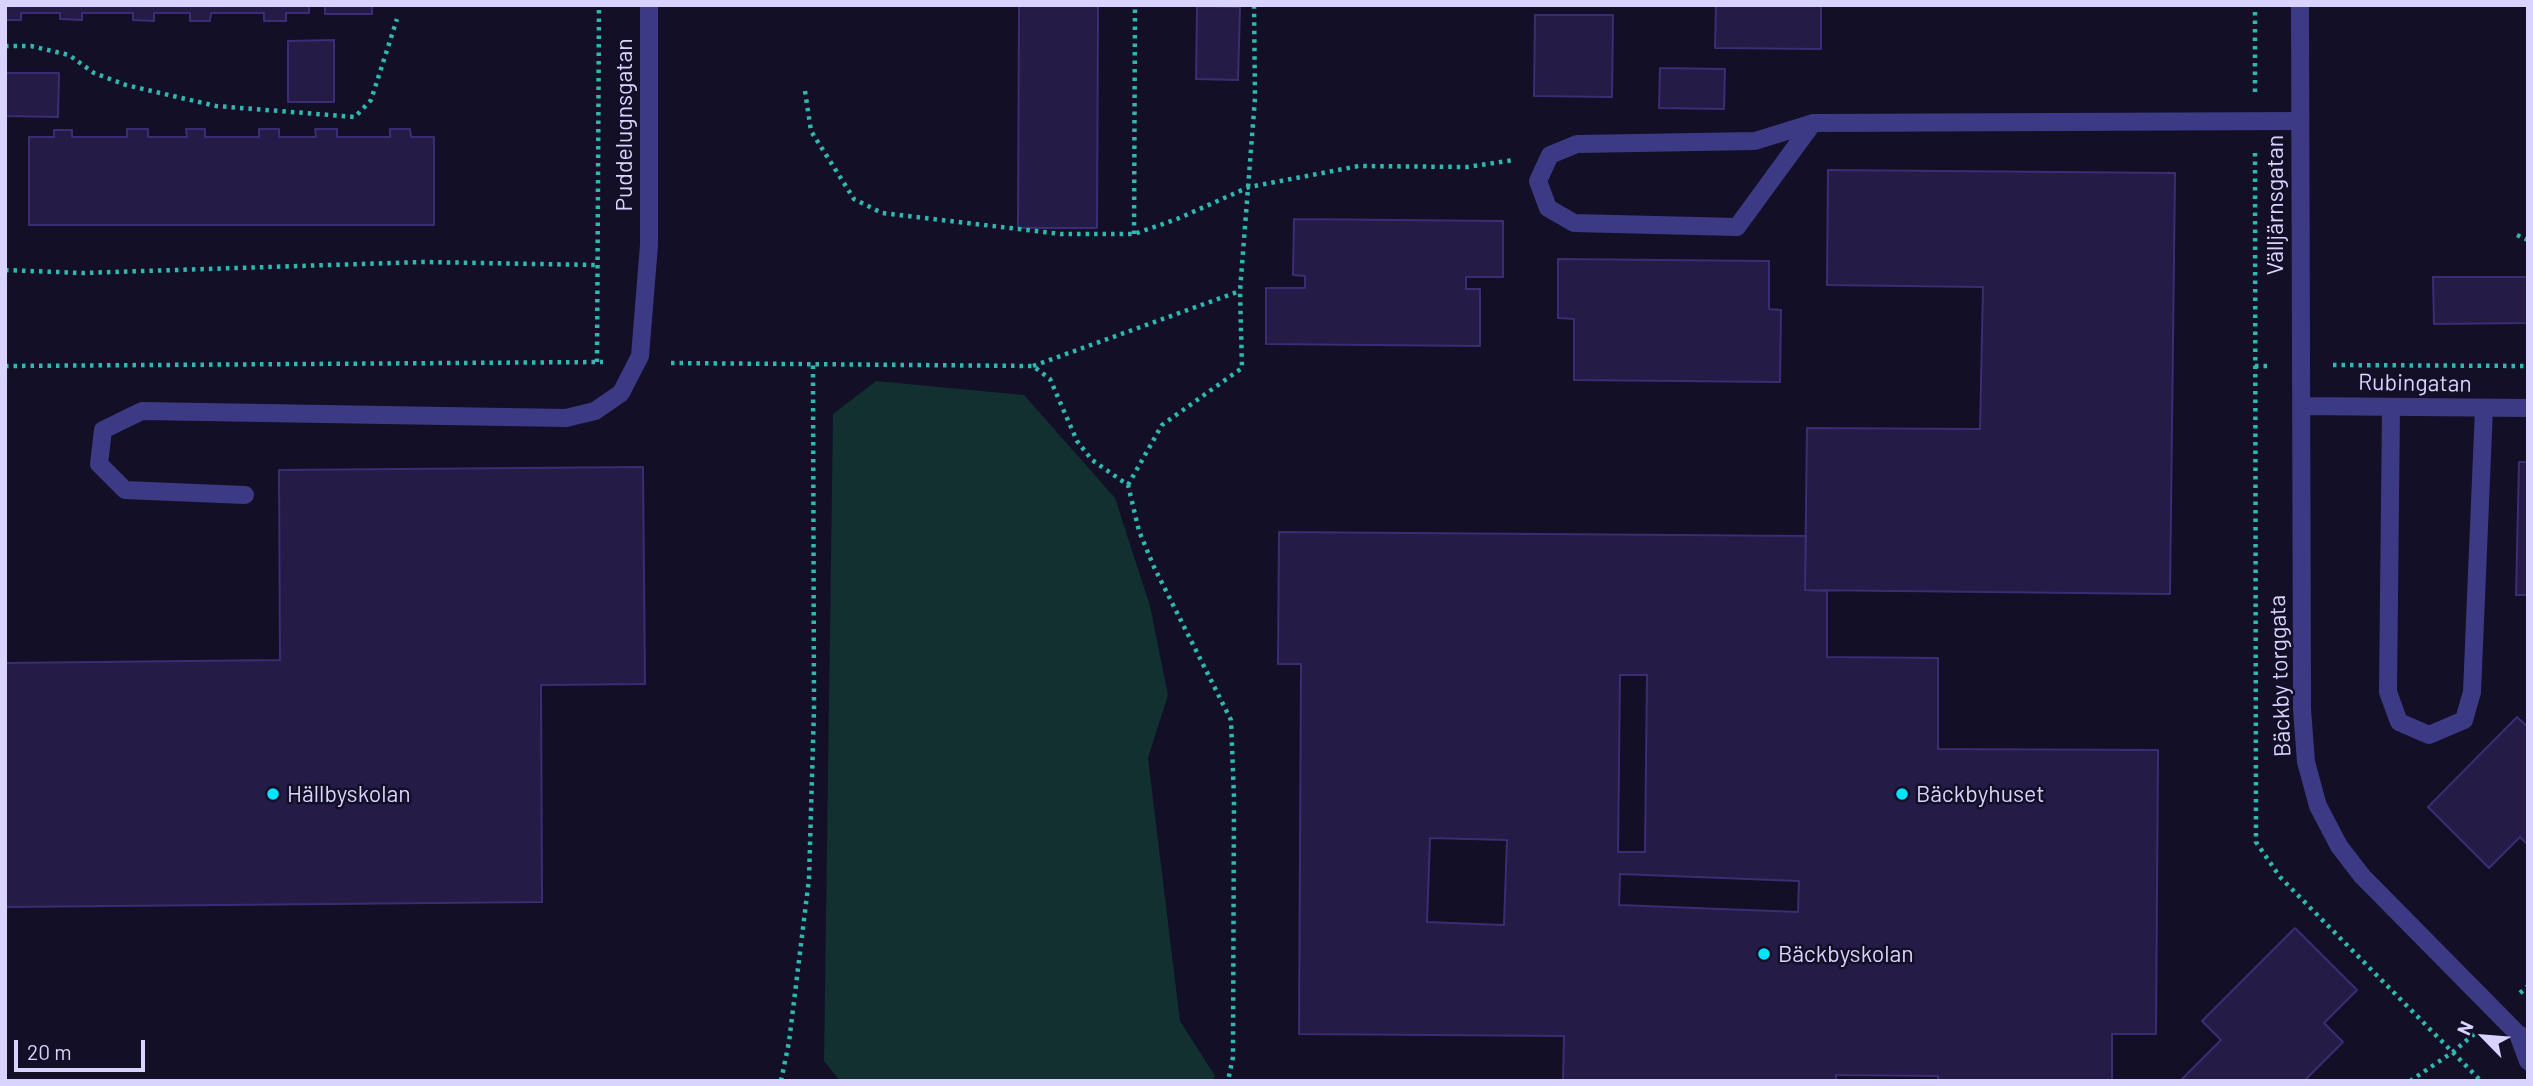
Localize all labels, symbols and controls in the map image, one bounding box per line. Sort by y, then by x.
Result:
street label: Puddelugnsgatan [610,38,638,212]
street label: Välljärnsgatan [2261,135,2289,275]
street label: Rubingatan [2358,368,2472,398]
street label: Bäckby torggata [2263,595,2297,757]
place label: Hällbyskolan [287,780,411,808]
place label: Bäckbyhuset [1916,780,2045,808]
marker: Hällbyskolan [265,786,281,802]
marker: Bäckbyhuset [1894,786,1910,802]
place label: Bäckbyskolan [1778,940,1914,968]
marker: Bäckbyskolan [1756,946,1772,962]
north arrow [2449,1002,2519,1072]
text: N [2451,1017,2478,1039]
scale bar [18,1026,149,1070]
text: 20 m [27,1039,72,1064]

